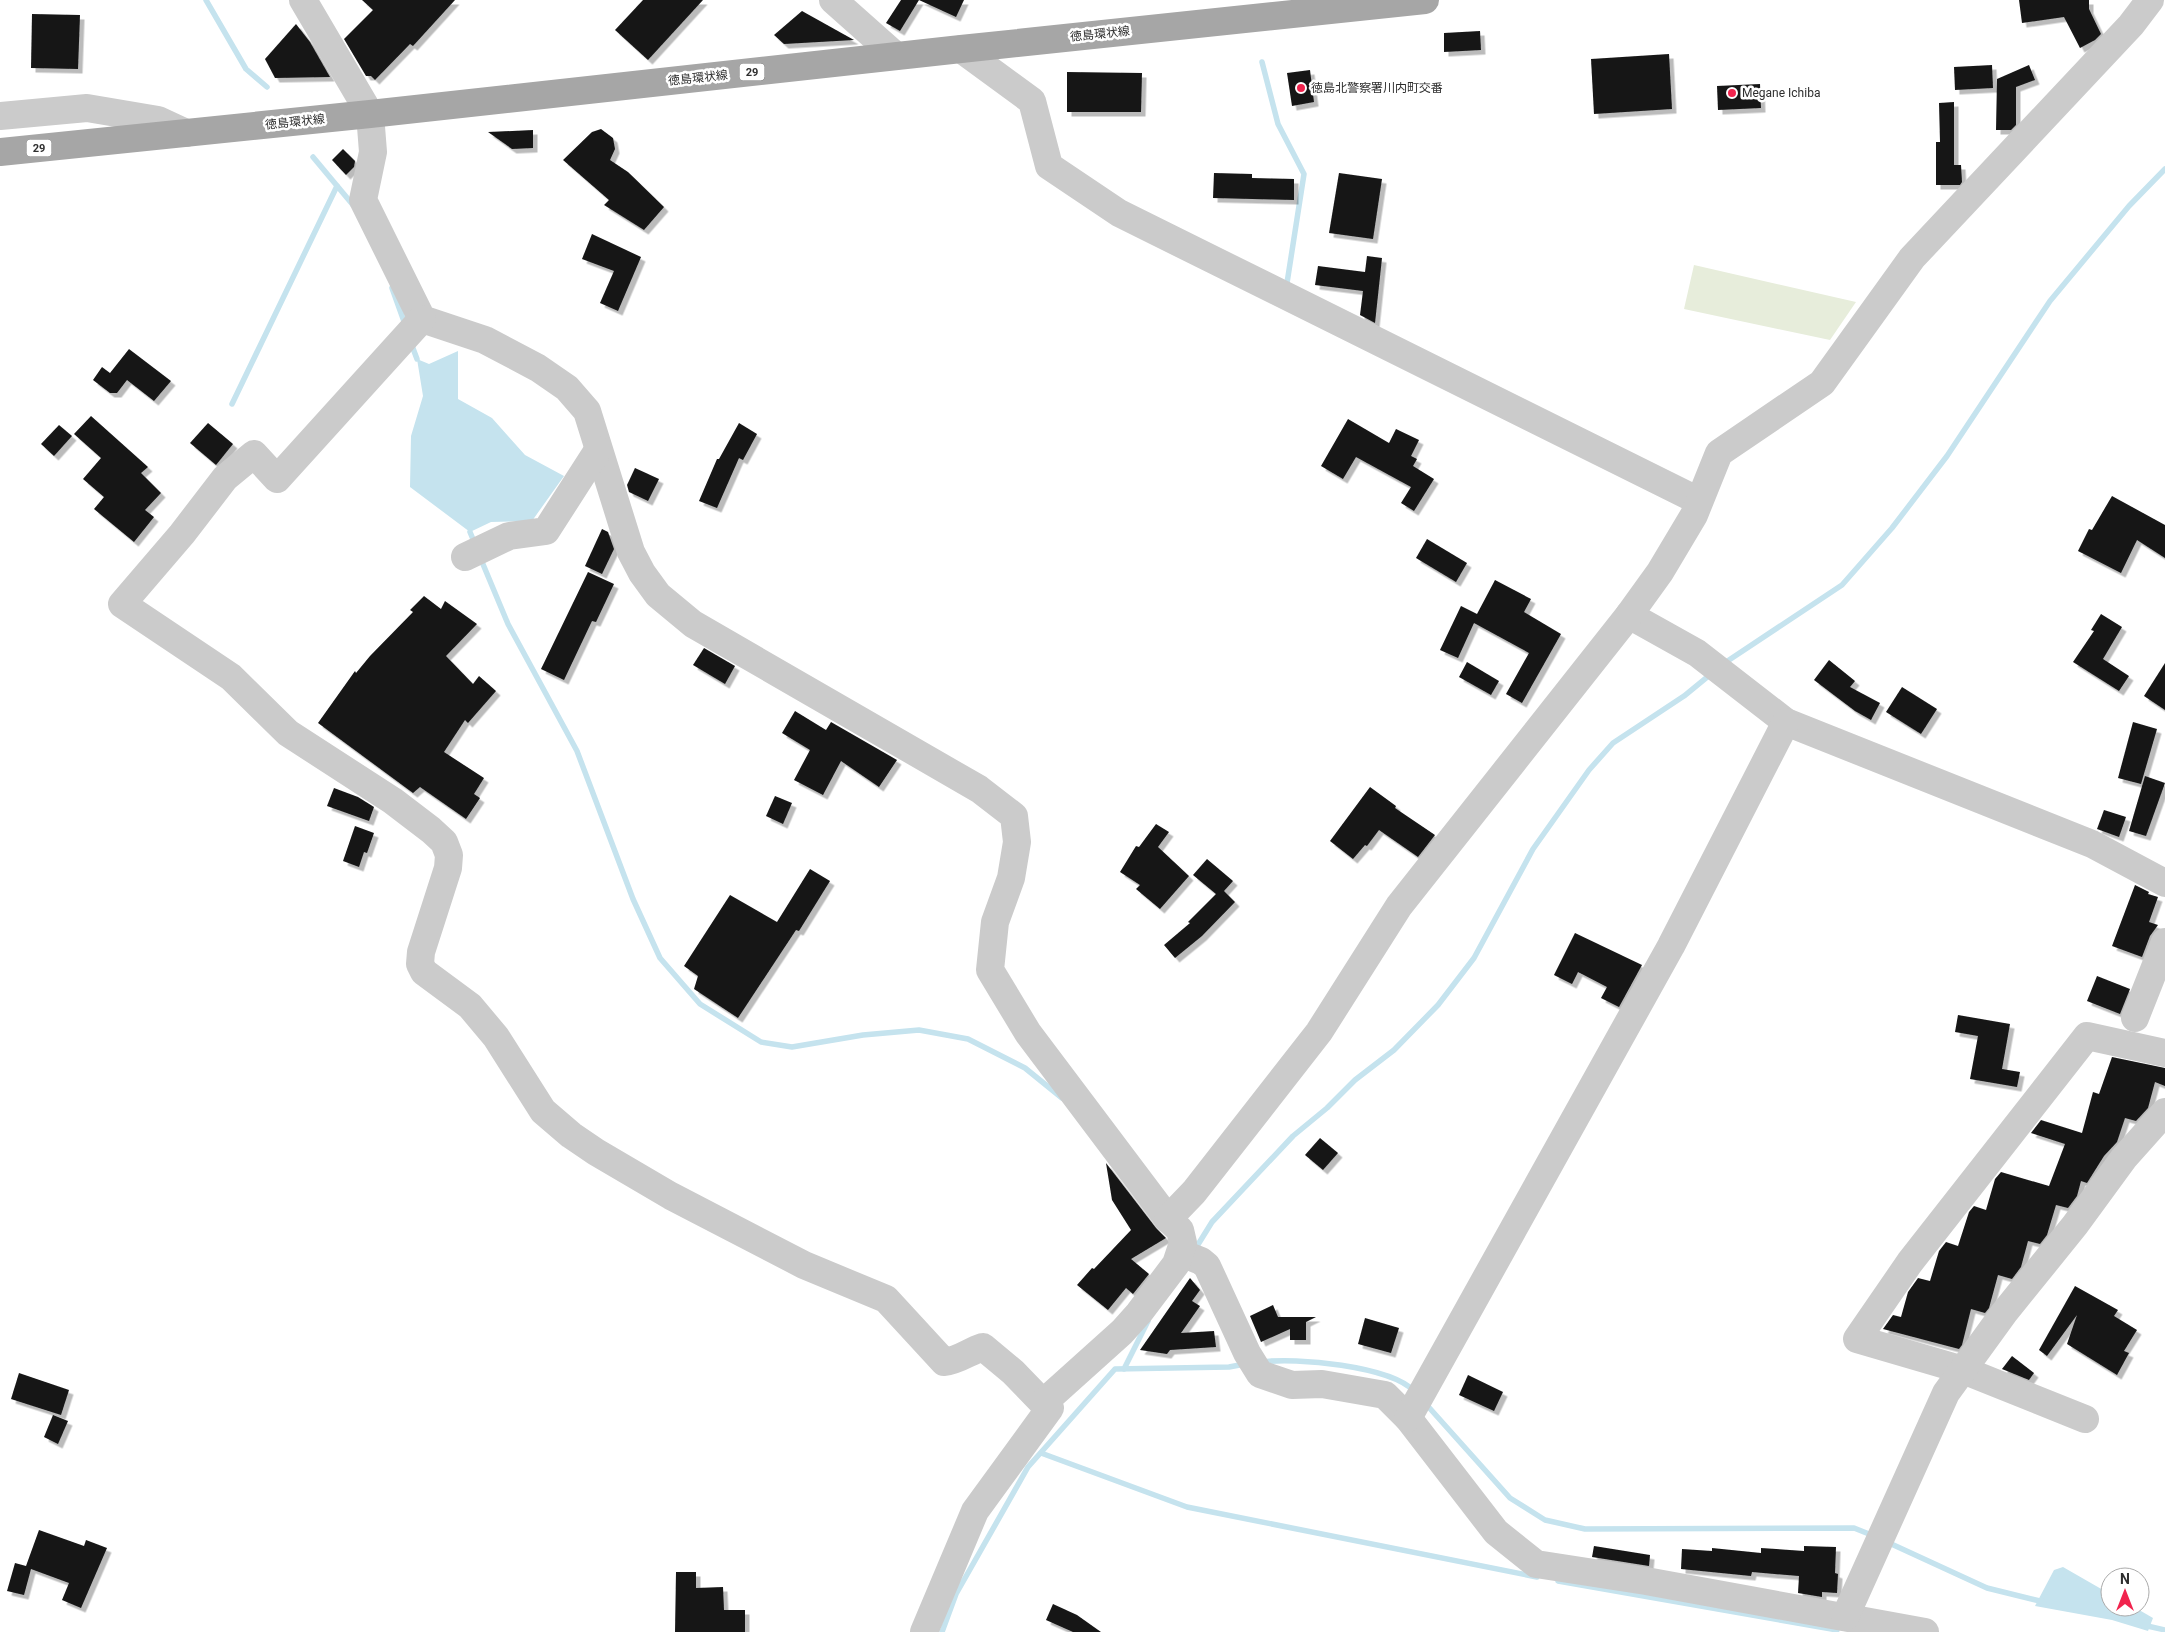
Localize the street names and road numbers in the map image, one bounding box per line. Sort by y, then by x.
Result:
street label: 徳島環状線 [1069,24,1131,44]
road number: 29 [740,64,764,80]
street label: 徳島環状線 [667,68,729,88]
street label: 徳島環状線 [264,112,326,132]
road number: 29 [26,140,52,156]

